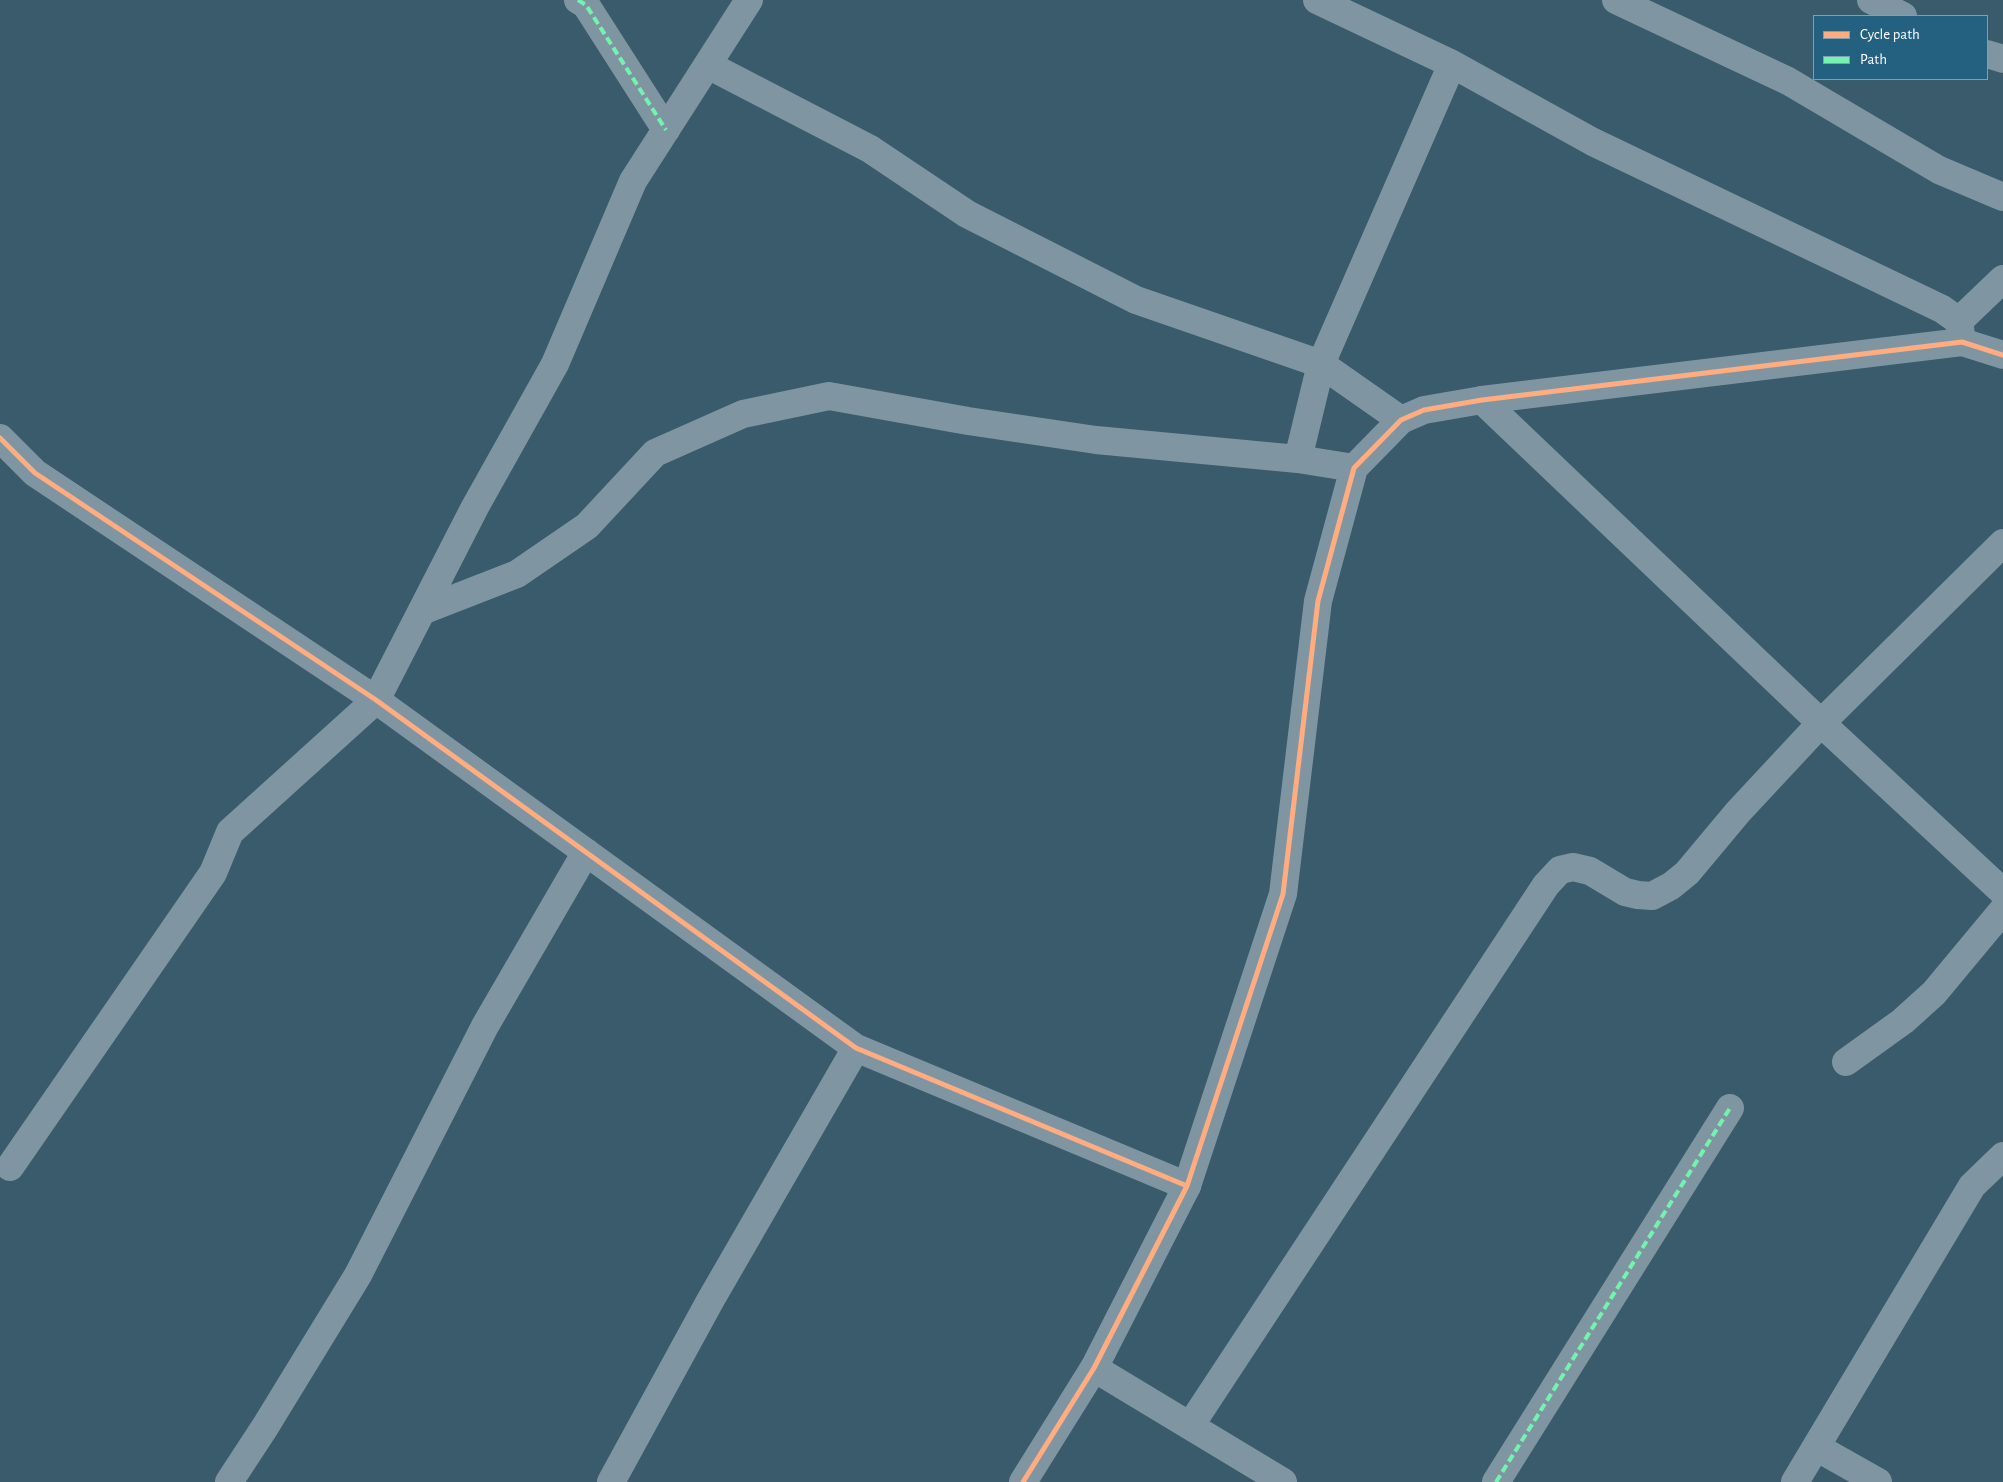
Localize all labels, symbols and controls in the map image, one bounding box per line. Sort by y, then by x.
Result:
legend [1813,15,1988,80]
text: Cycle path [1860,27,1920,42]
text: Path [1860,52,1887,67]

